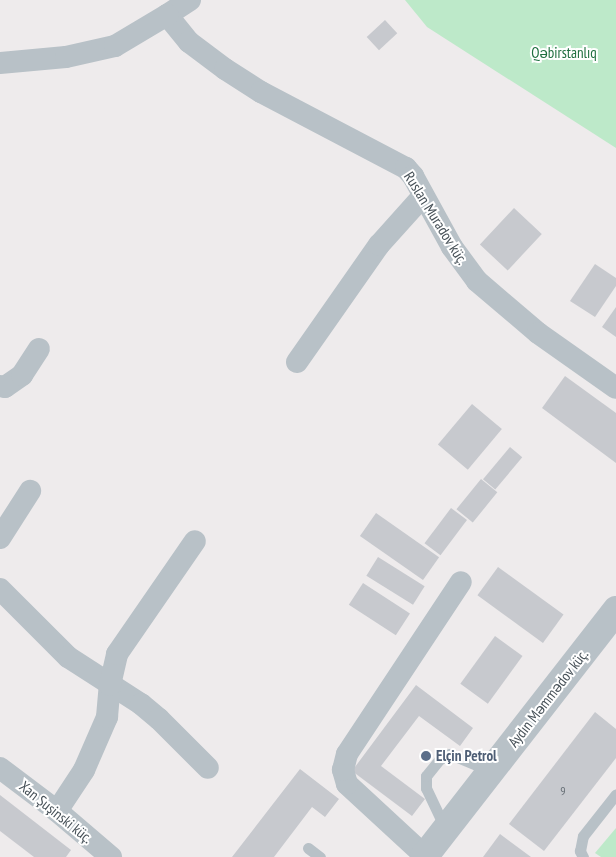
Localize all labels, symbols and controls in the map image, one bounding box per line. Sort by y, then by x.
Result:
park label: Qəbirstanlıq [531,44,597,62]
street label: Ruslan Muradov küç. [400,168,472,268]
street label: Aydın Məmmədov küç. [504,645,592,751]
place label: Elçin Petrol [436,747,497,765]
marker: Elçin Petrol [420,750,432,762]
street label: Xan Şuşinski küç. [16,777,96,847]
house number: 9 [560,784,566,798]

